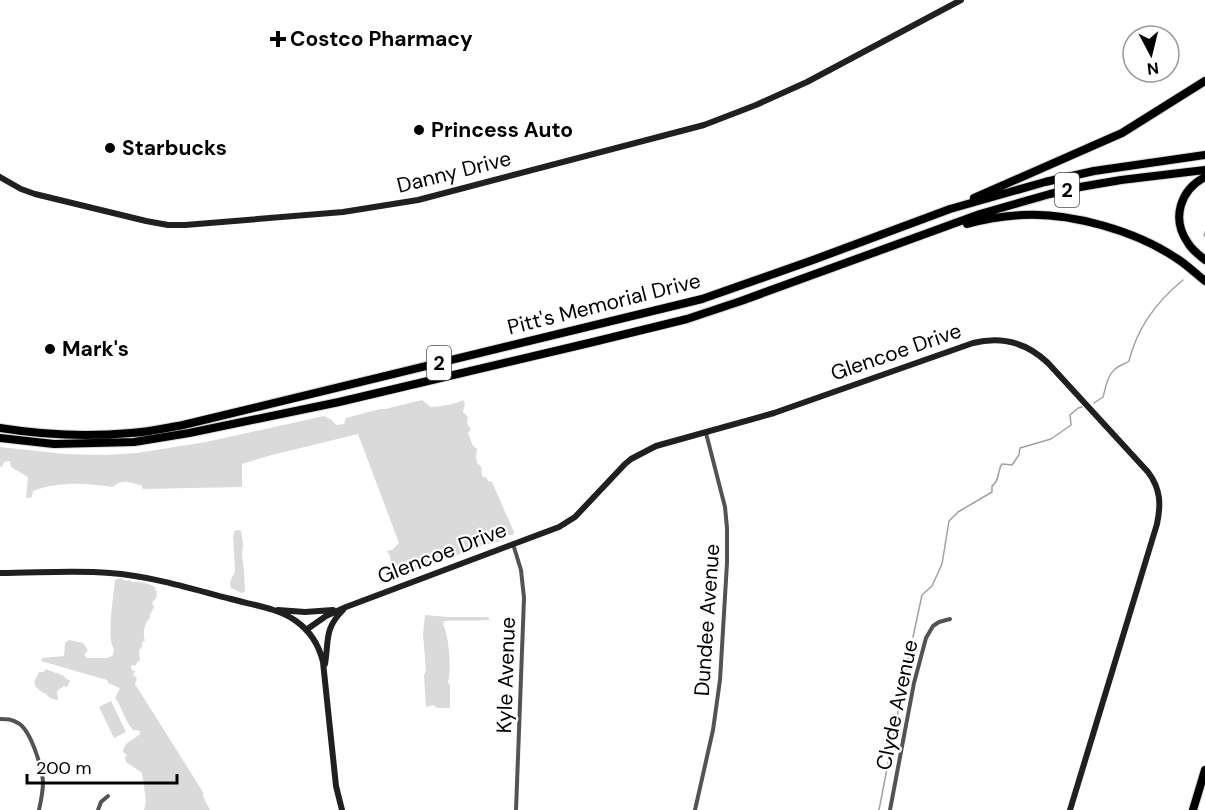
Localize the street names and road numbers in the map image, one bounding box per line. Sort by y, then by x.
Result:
street label: Danny Drive [394,144,514,200]
road number: 2 [1055,173,1079,207]
street label: Pitt's Memorial Drive [504,266,704,342]
street label: Glencoe Drive [827,317,965,387]
road number: 2 [427,346,451,380]
street label: Glencoe Drive [373,515,511,590]
street label: Dundee Avenue [688,543,726,697]
street label: Kyle Avenue [490,616,522,734]
street label: Clyde Avenue [870,637,924,773]

